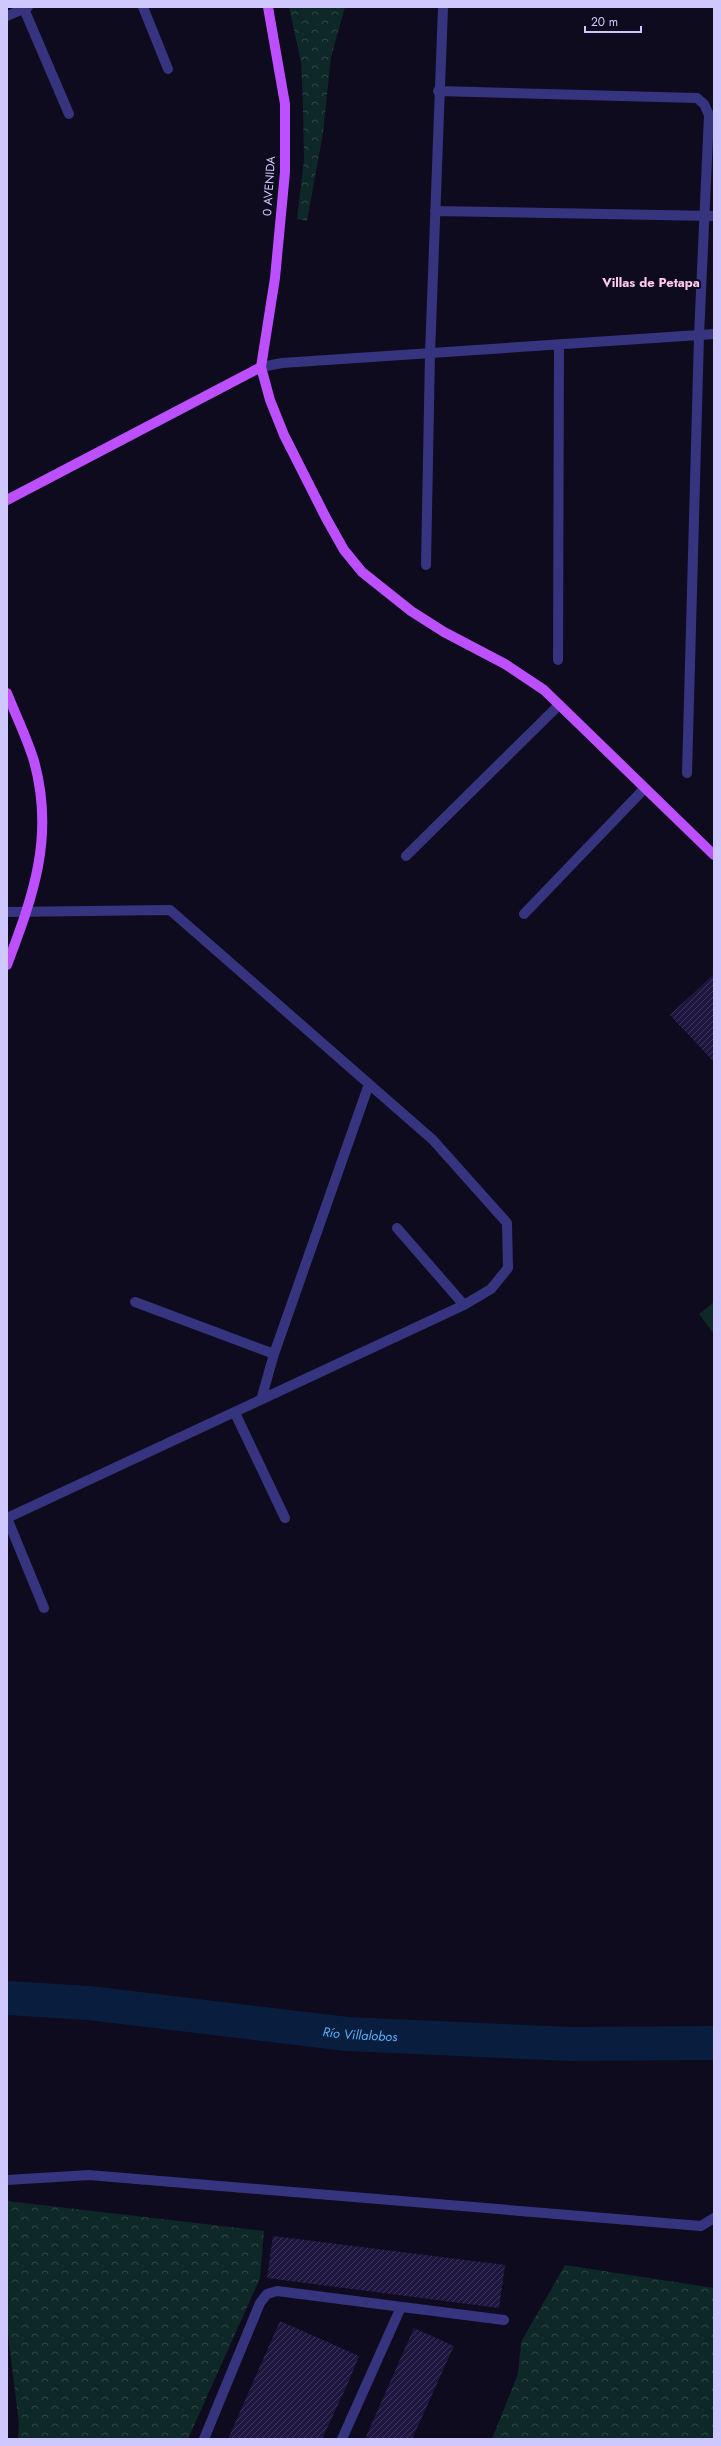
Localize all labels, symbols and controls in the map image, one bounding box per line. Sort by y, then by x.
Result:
scale bar [585,8,641,34]
text: 20 m [591,13,618,31]
street label: 0 AVENIDA [258,155,280,217]
district label: Villas de Petapa [601,273,700,292]
water label: Río Villalobos [322,2022,399,2046]

